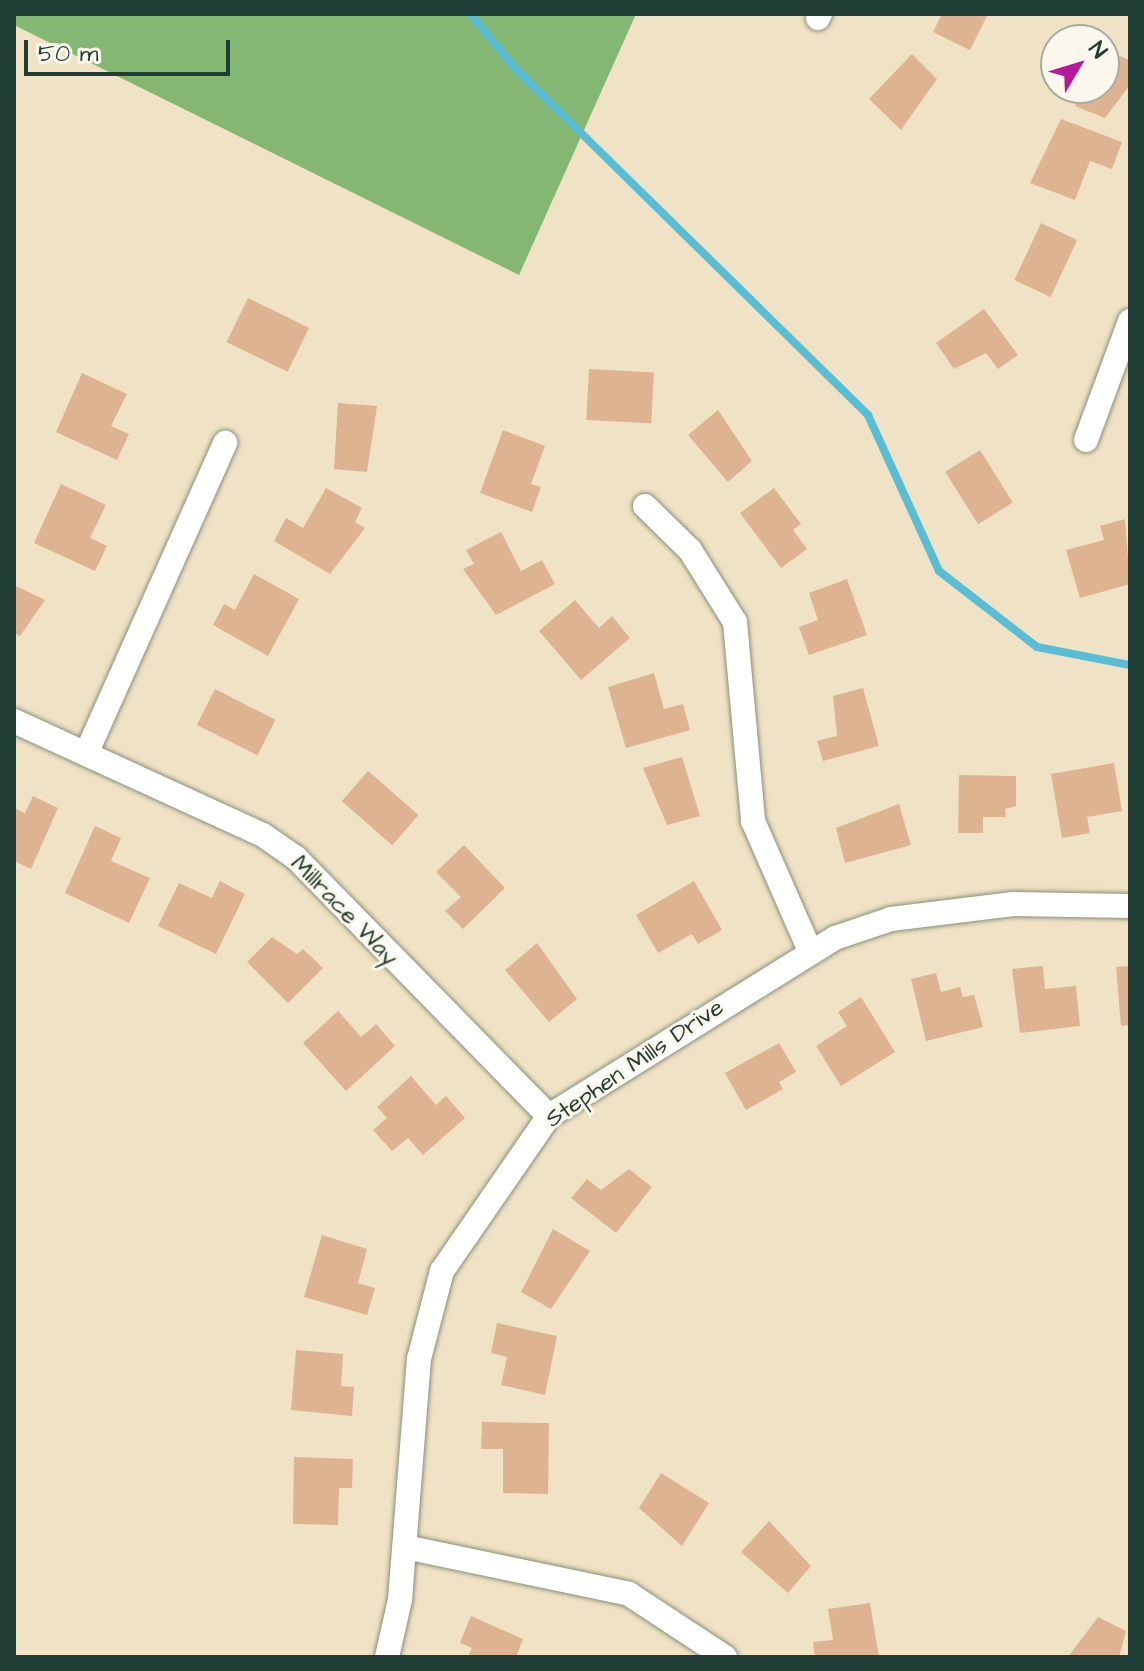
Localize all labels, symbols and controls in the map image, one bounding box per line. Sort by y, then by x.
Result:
scale bar [28,24,234,74]
north arrow [1040,24,1120,104]
text: N [1081,35,1114,65]
text: 50 m [38,37,98,71]
street label: Millrace Way [284,850,404,972]
street label: Stephen Mills Drive [541,994,729,1134]

